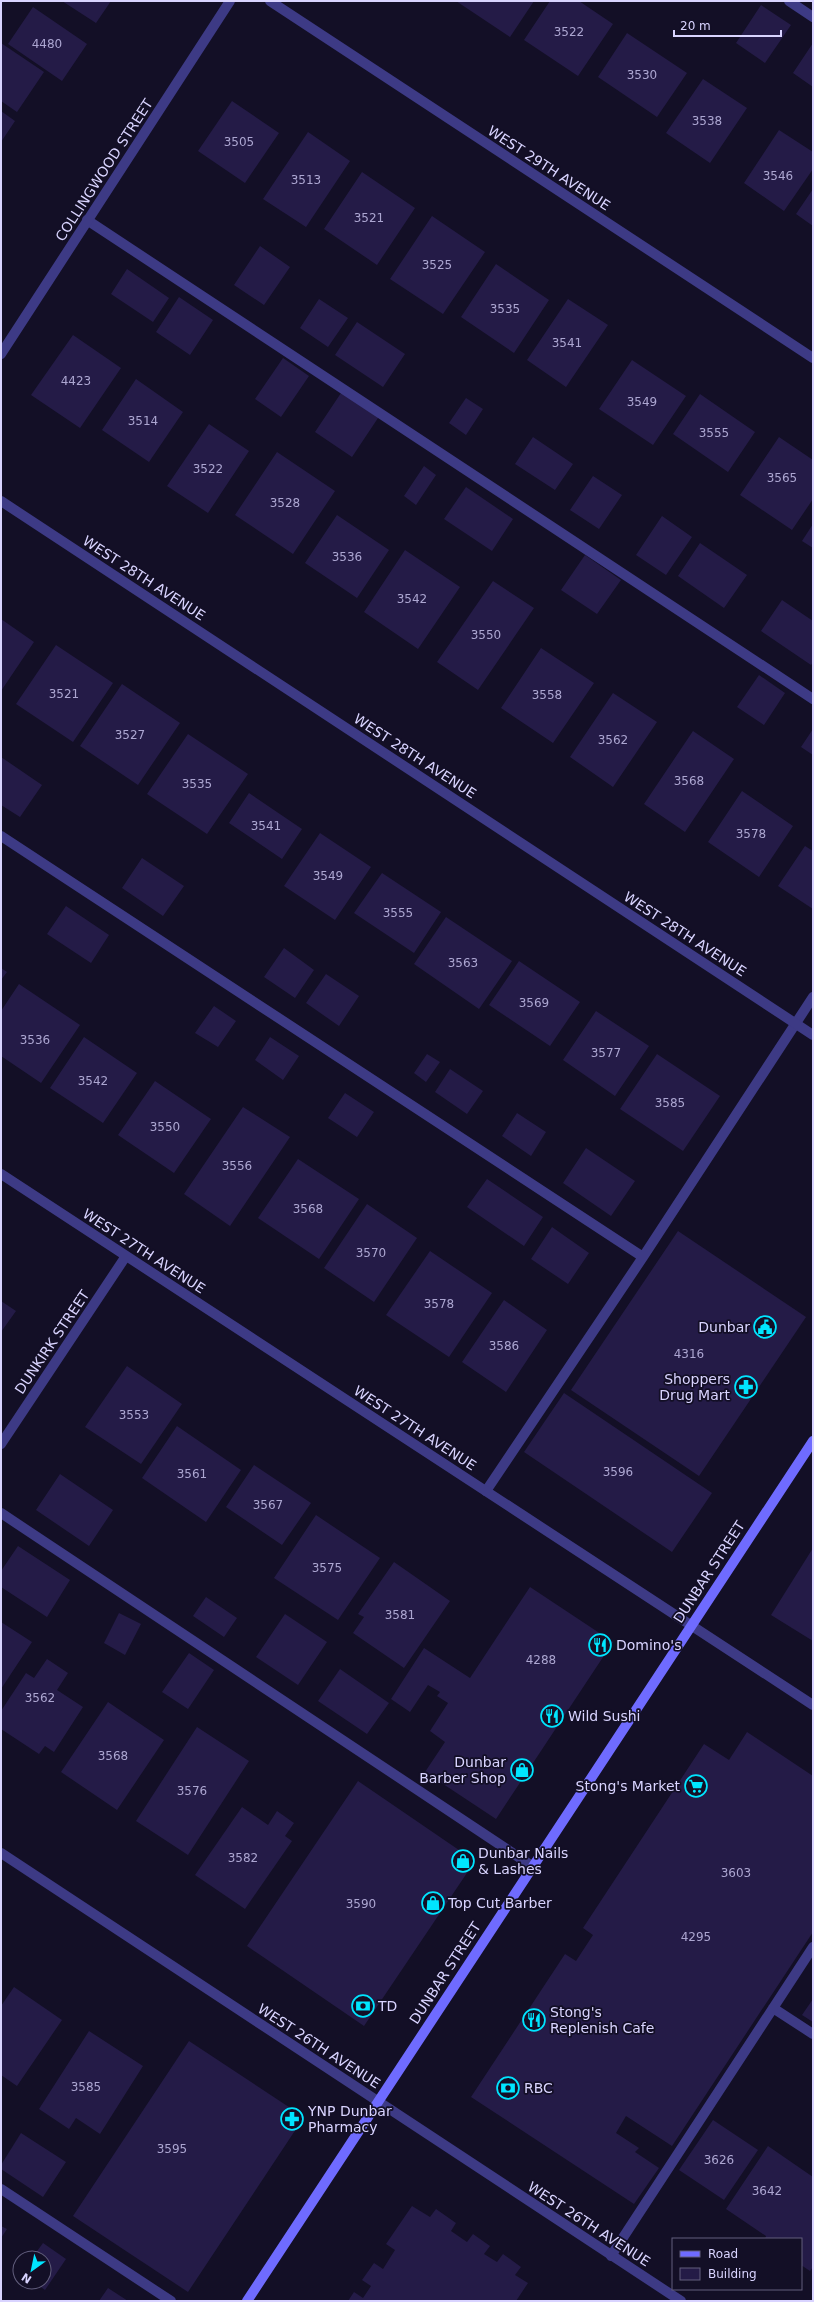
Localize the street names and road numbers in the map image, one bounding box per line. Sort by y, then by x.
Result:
street label: COLLINGWOOD STREET [52,96,156,244]
street label: WEST 29TH AVENUE [485,122,613,214]
street label: WEST 28TH AVENUE [80,532,208,624]
street label: WEST 28TH AVENUE [351,710,479,802]
street label: WEST 28TH AVENUE [621,888,749,980]
street label: WEST 27TH AVENUE [80,1205,208,1297]
street label: DUNKIRK STREET [11,1287,93,1397]
street label: WEST 27TH AVENUE [351,1382,479,1474]
street label: DUNBAR STREET [670,1518,748,1626]
street label: DUNBAR STREET [406,1919,484,2027]
street label: WEST 26TH AVENUE [255,2000,383,2092]
street label: WEST 26TH AVENUE [525,2178,653,2270]

